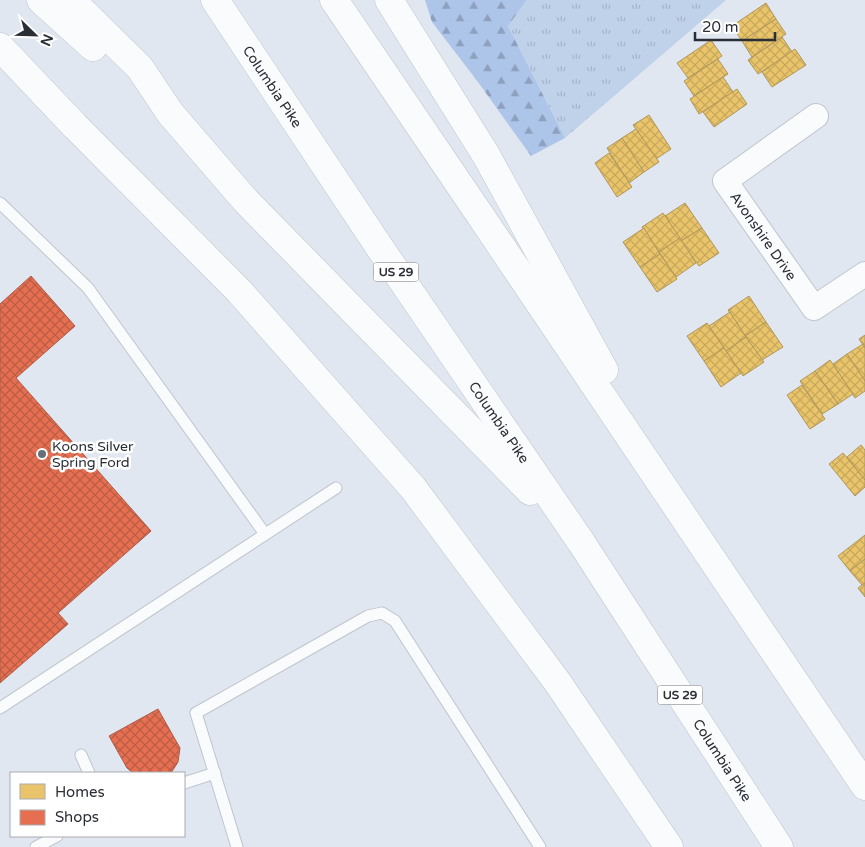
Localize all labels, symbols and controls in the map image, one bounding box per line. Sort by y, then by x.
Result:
north arrow [10,10,60,60]
scale bar [695,10,775,42]
text: 20 m [702,18,739,36]
text: N [36,31,57,48]
street label: Columbia Pike [239,43,306,131]
street label: Avonshire Drive [726,189,800,284]
road number: US 29 [374,262,418,282]
street label: Columbia Pike [465,379,533,467]
place label: Koons Silver Spring Ford [52,438,134,471]
marker: Koons Silver Spring Ford [36,448,48,460]
road number: US 29 [658,686,702,704]
street label: Columbia Pike [689,716,755,805]
legend [10,772,185,837]
text: Homes [55,783,105,801]
text: Shops [55,808,99,826]

